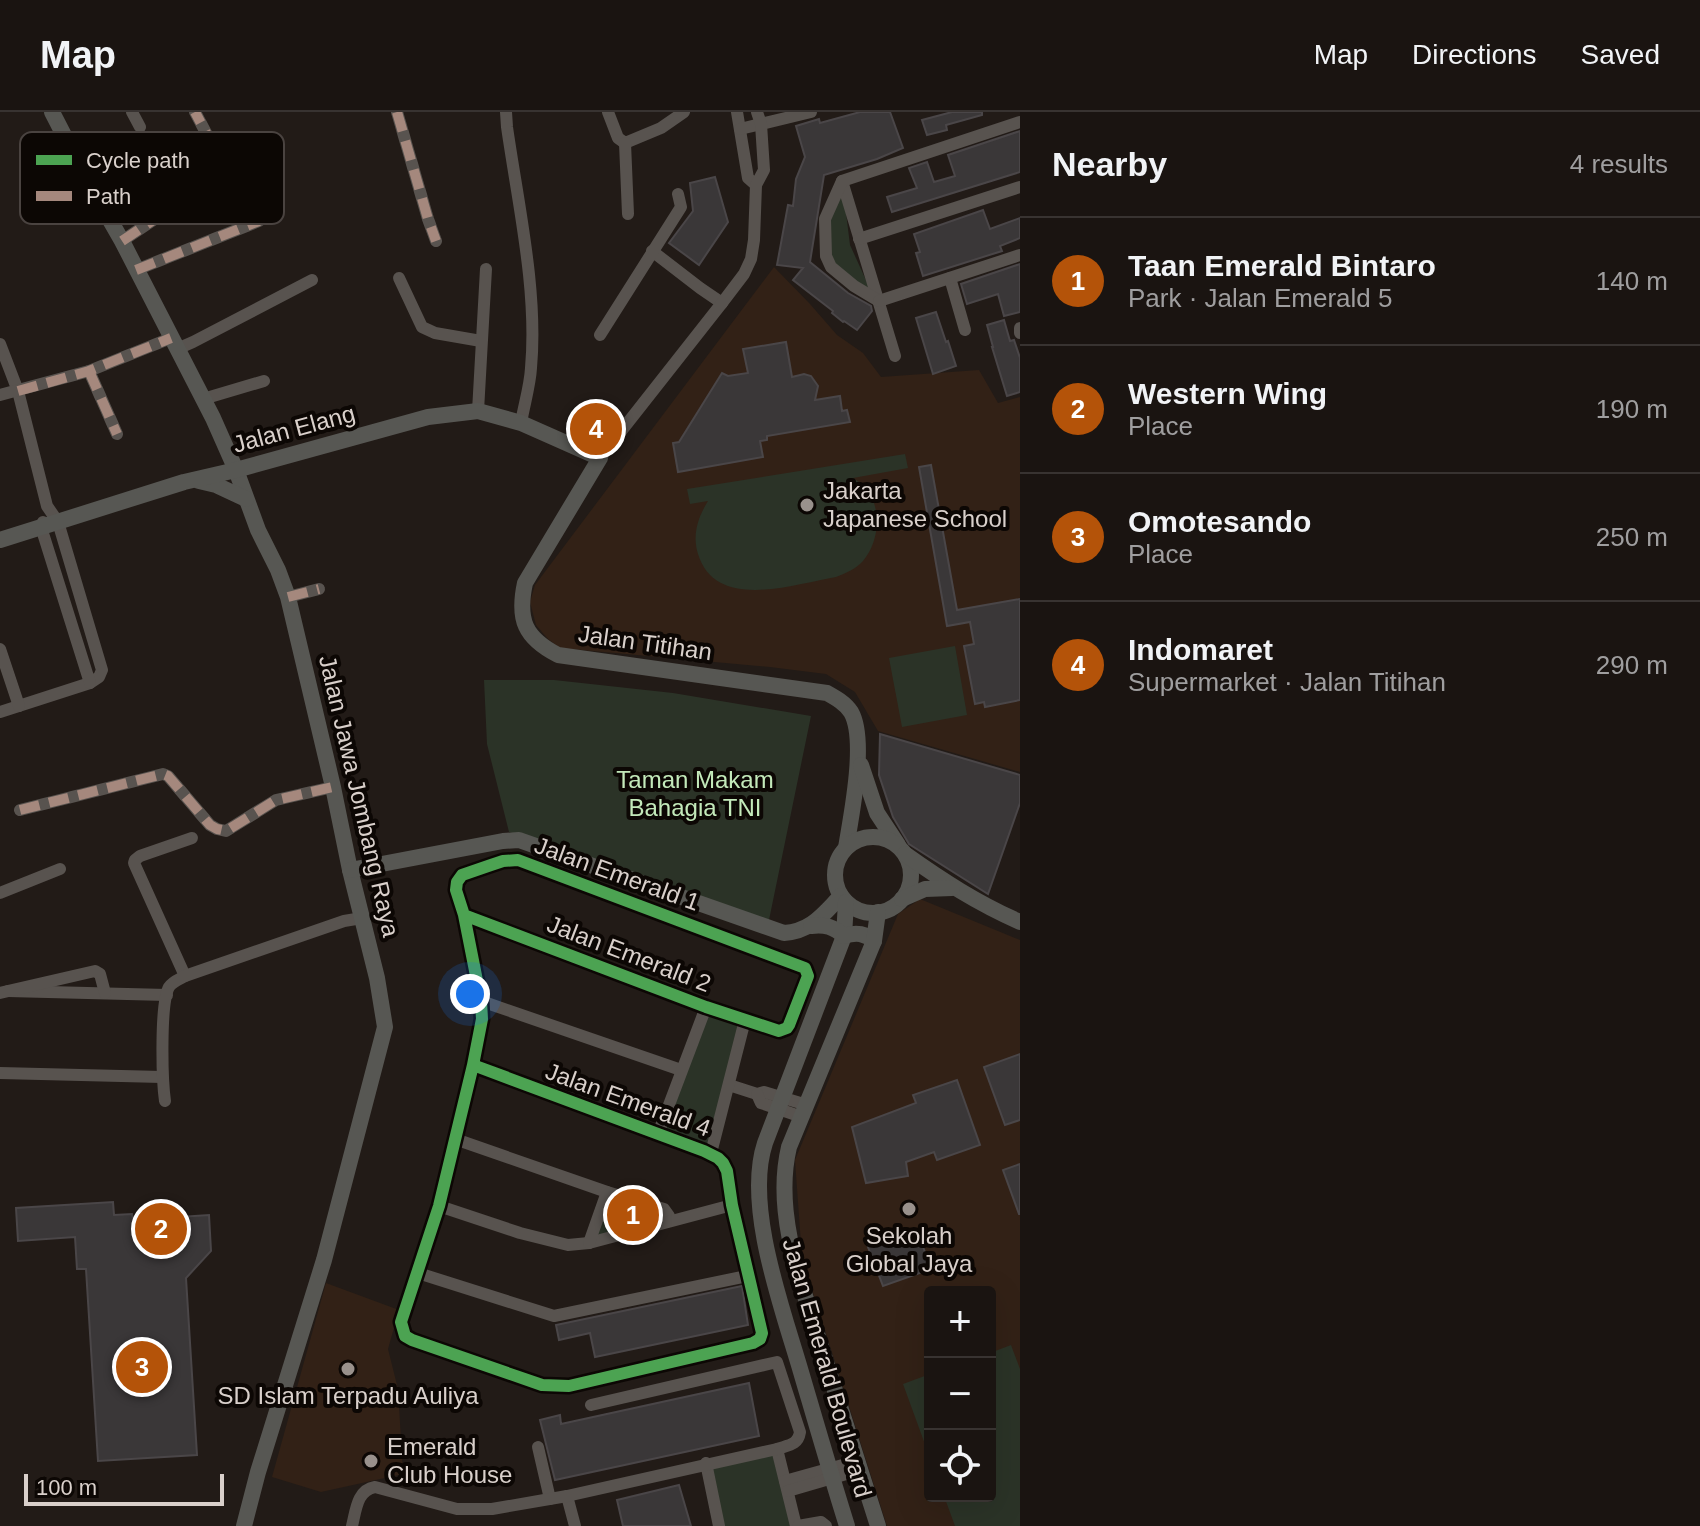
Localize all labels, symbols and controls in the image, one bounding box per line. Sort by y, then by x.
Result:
text: Map [40,34,116,76]
text: Map [1314,39,1368,70]
text: Directions [1412,39,1537,70]
text: Saved [1581,39,1660,70]
legend [20,132,284,224]
text: Nearby [1052,145,1167,183]
text: Cycle path [86,148,190,173]
text: 4 results [1570,149,1668,179]
text: Path [86,184,131,209]
text: Taan Emerald Bintaro [1128,249,1436,282]
text: 1 [1071,266,1085,296]
text: 140 m [1596,266,1668,296]
text: Park · Jalan Emerald 5 [1128,283,1392,313]
text: Western Wing [1128,377,1327,410]
text: 2 [1071,394,1085,424]
text: 190 m [1596,394,1668,424]
street label: Jalan Elang [230,399,358,458]
pin: 4 [570,399,622,459]
text: Place [1128,411,1193,441]
place label: Jakarta Japanese School [823,477,1007,532]
marker: Jakarta Japanese School [798,496,816,514]
text: Omotesando [1128,505,1311,538]
text: 3 [1071,522,1085,552]
text: 250 m [1596,522,1668,552]
text: Place [1128,539,1193,569]
street label: Jalan Titihan [576,620,714,665]
text: Indomaret [1128,633,1273,666]
text: 4 [1071,650,1085,680]
text: 290 m [1596,650,1668,680]
street label: Jalan Jawa Jombang Raya [314,652,405,940]
text: Supermarket · Jalan Titihan [1128,667,1446,697]
park label: Taman Makam Bahagia TNI [616,766,774,821]
street label: Jalan Emerald 1 [531,831,703,916]
street label: Jalan Emerald 2 [543,910,715,997]
your location [450,974,490,1014]
street label: Jalan Emerald 4 [542,1057,714,1142]
pin: 1 [607,1185,659,1245]
pin: 2 [135,1199,187,1259]
marker: Sekolah Global Jaya [900,1200,918,1218]
place label: Sekolah Global Jaya [846,1222,973,1277]
street label: Jalan Emerald Boulevard [778,1235,877,1500]
map controls [924,1286,996,1502]
button: + [924,1286,996,1358]
pin: 3 [116,1337,168,1397]
button: − [924,1358,996,1430]
marker: SD Islam Terpadu Auliya [339,1360,357,1378]
place label: SD Islam Terpadu Auliya [217,1382,479,1409]
button: locate [924,1430,996,1502]
place label: Emerald Club House [387,1433,512,1488]
marker: Emerald Club House [362,1452,380,1470]
scale bar [24,1470,224,1506]
text: 100 m [36,1475,97,1500]

